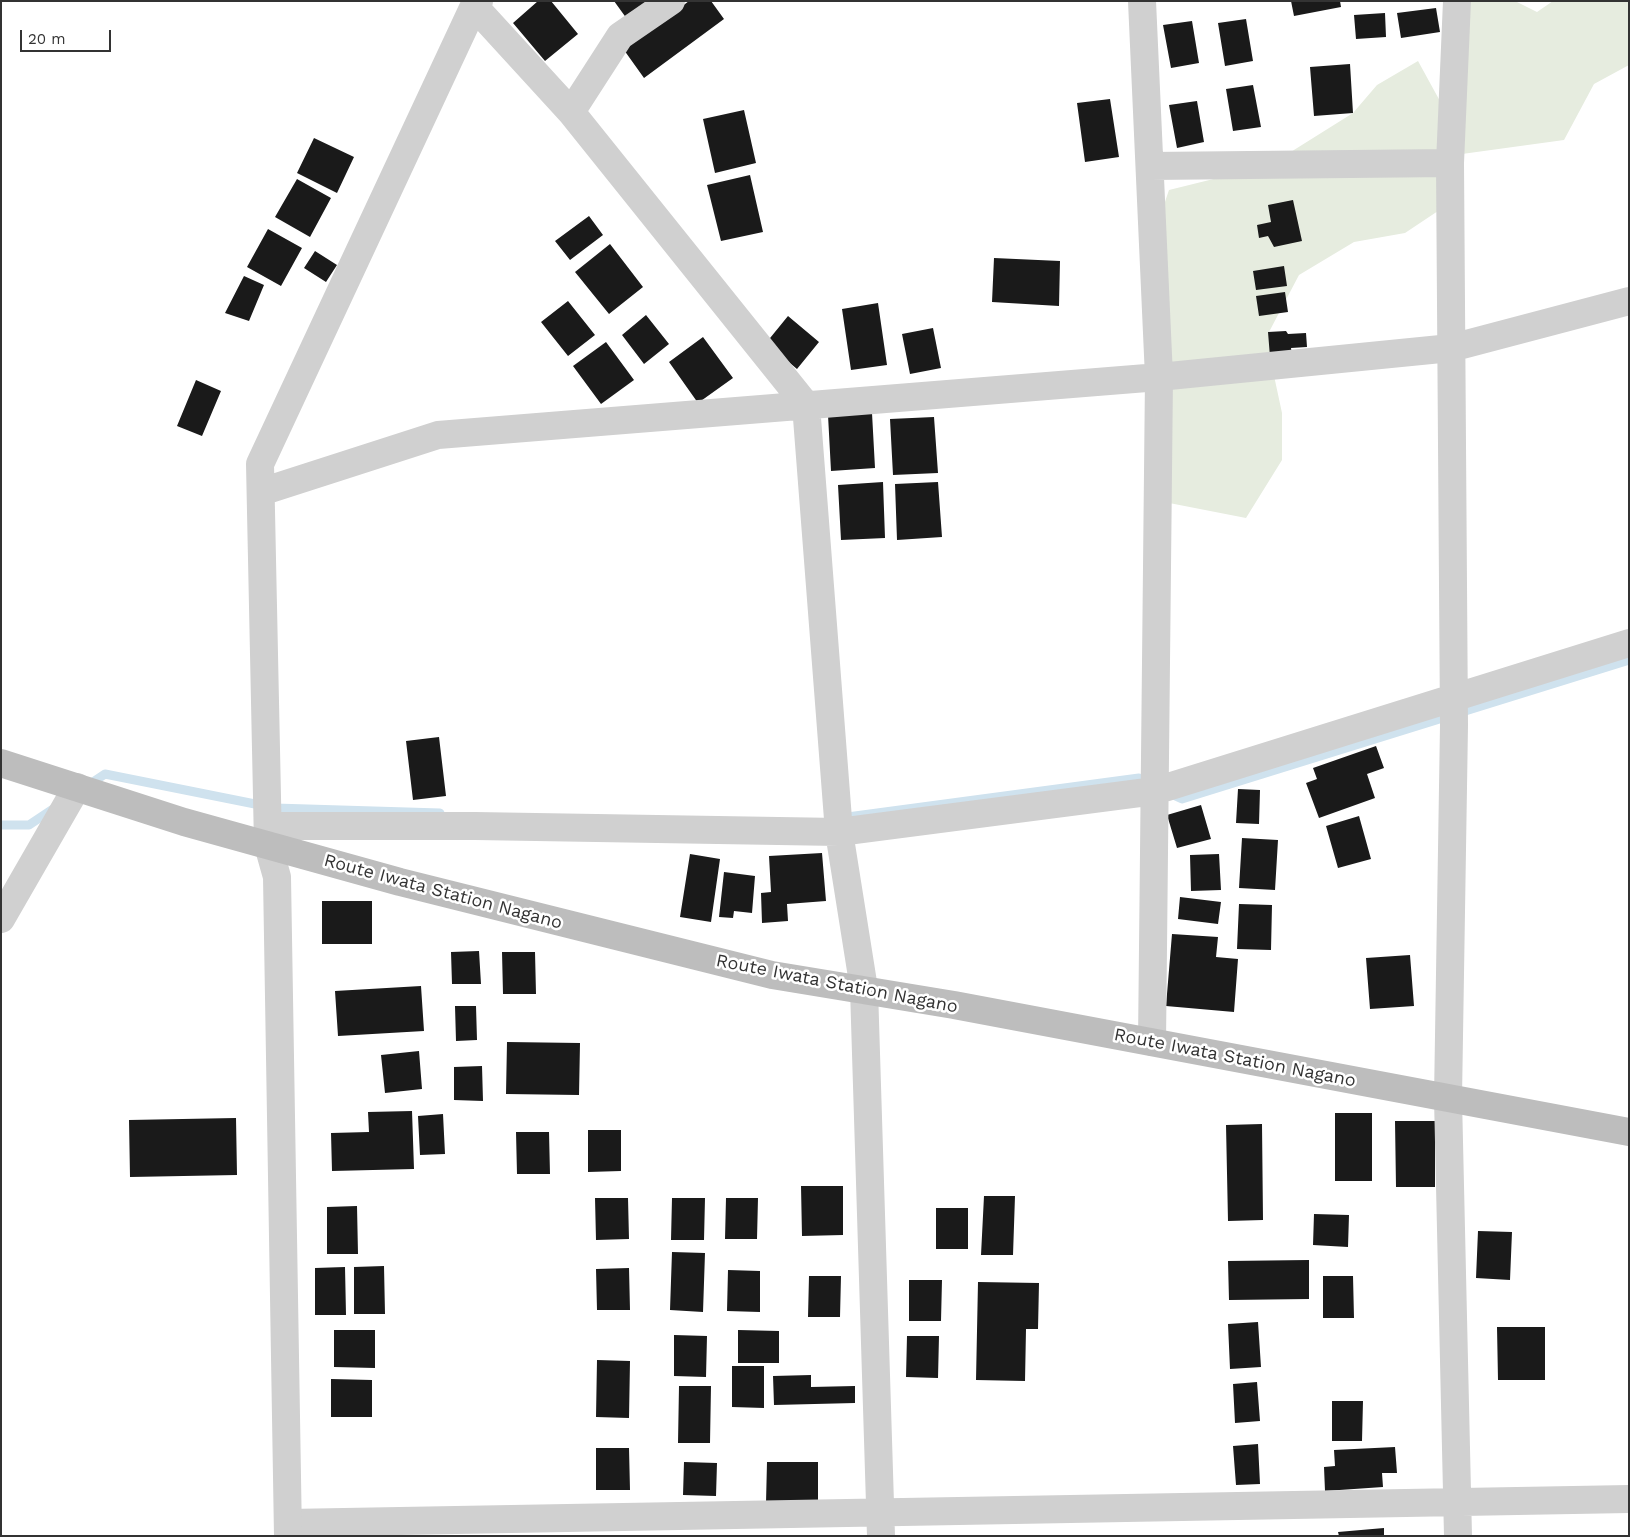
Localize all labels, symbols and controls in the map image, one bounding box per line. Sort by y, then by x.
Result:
scale bar [22,20,114,52]
text: 20 m [28,30,66,48]
street label: Route Iwata Station Nagano [321,850,565,934]
street label: Route Iwata Station Nagano [714,950,960,1018]
street label: Route Iwata Station Nagano [1112,1024,1358,1092]

